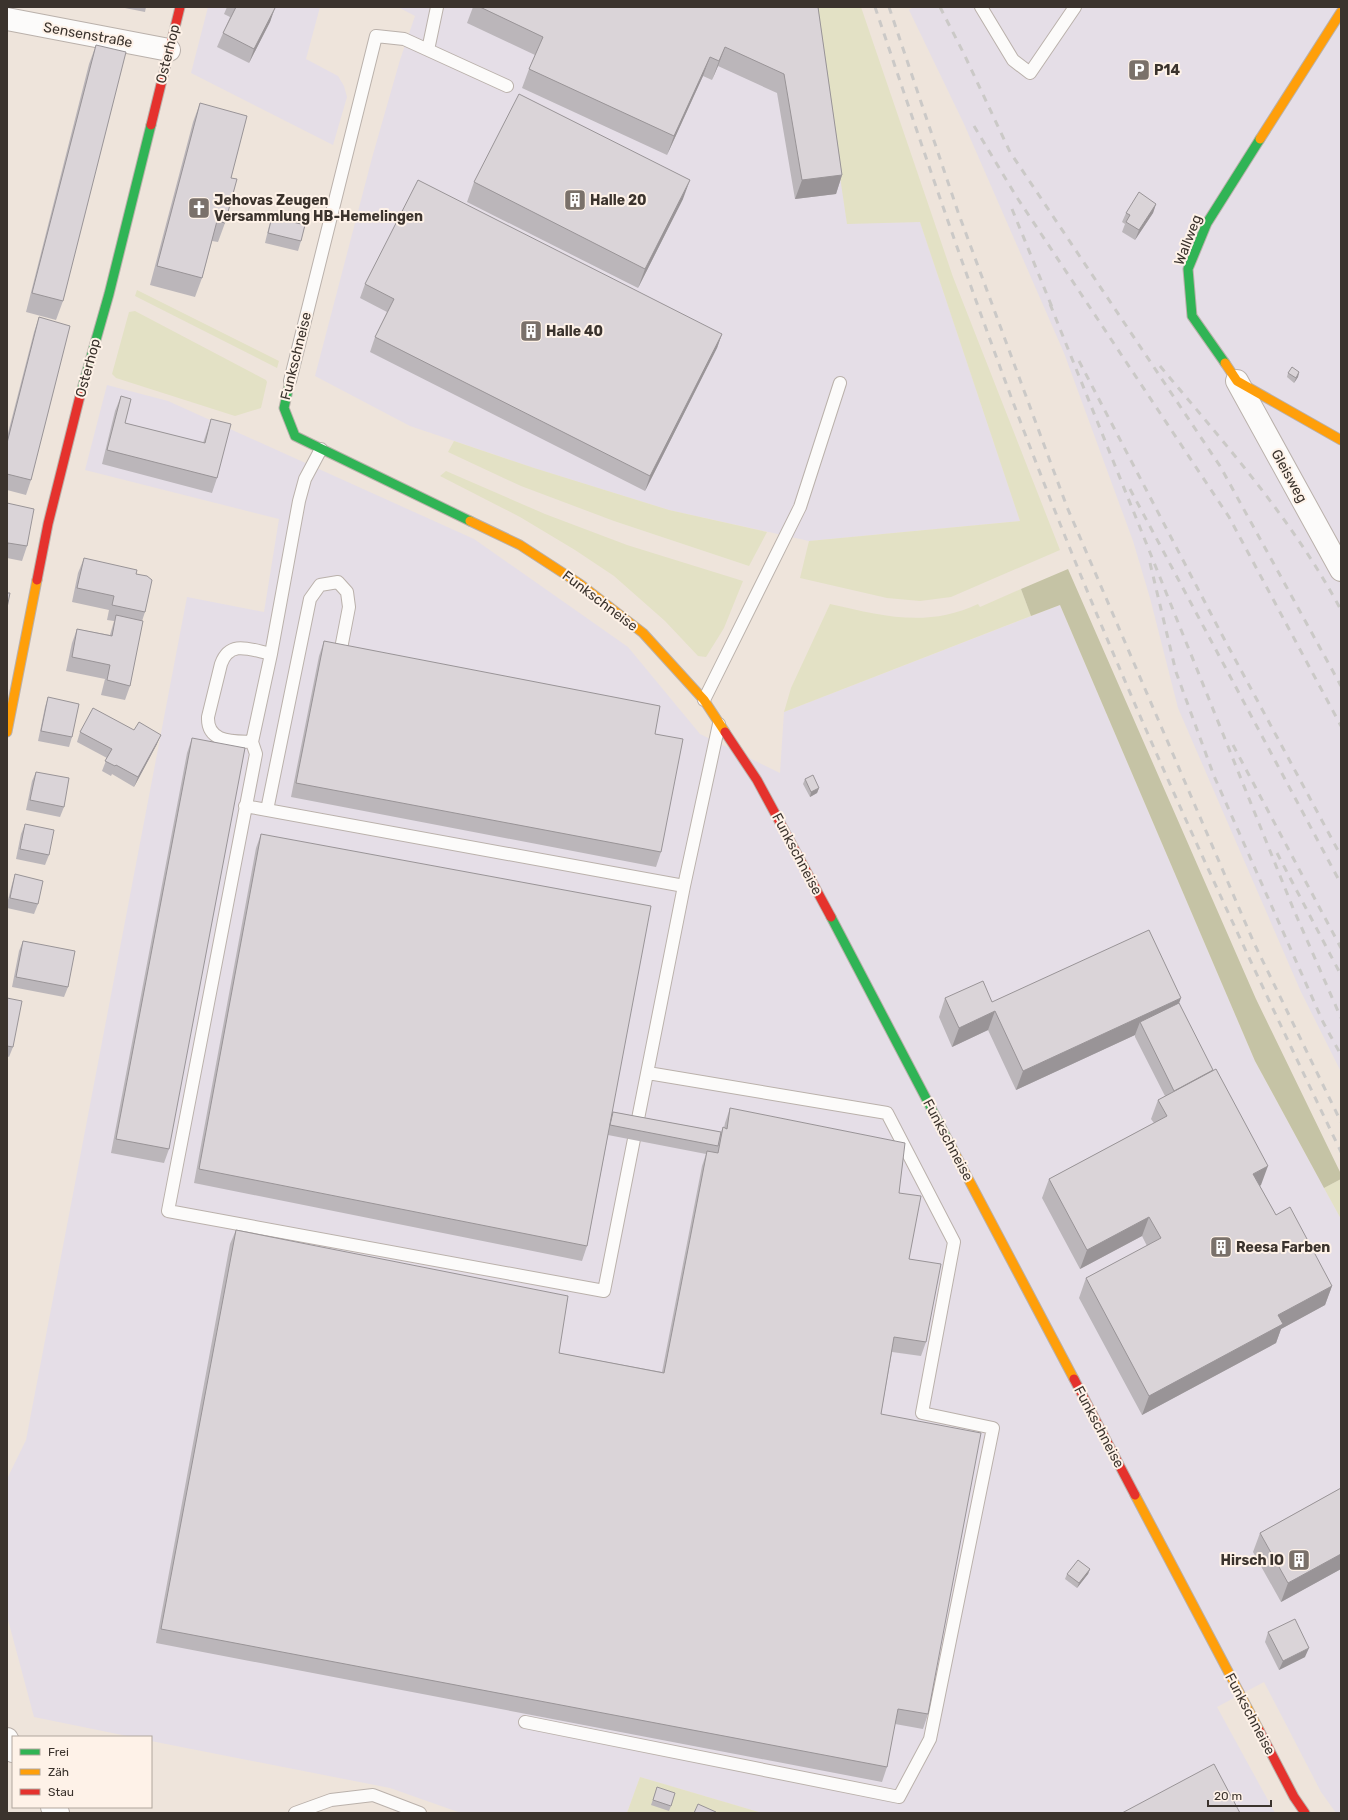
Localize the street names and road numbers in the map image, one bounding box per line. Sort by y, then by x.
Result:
street label: Sensenstraße [42,19,134,51]
street label: Osterhop [152,23,184,85]
street label: Wallweg [1171,212,1205,268]
street label: Funkschneise [277,310,315,402]
street label: Osterhop [72,337,104,399]
street label: Gleisweg [1267,446,1311,506]
street label: Funkschneise [559,567,641,635]
street label: Funkschneise [768,810,826,898]
street label: Funkschneise [919,1096,977,1184]
street label: Funkschneise [1070,1383,1128,1471]
street label: Funkschneise [1221,1670,1279,1758]

